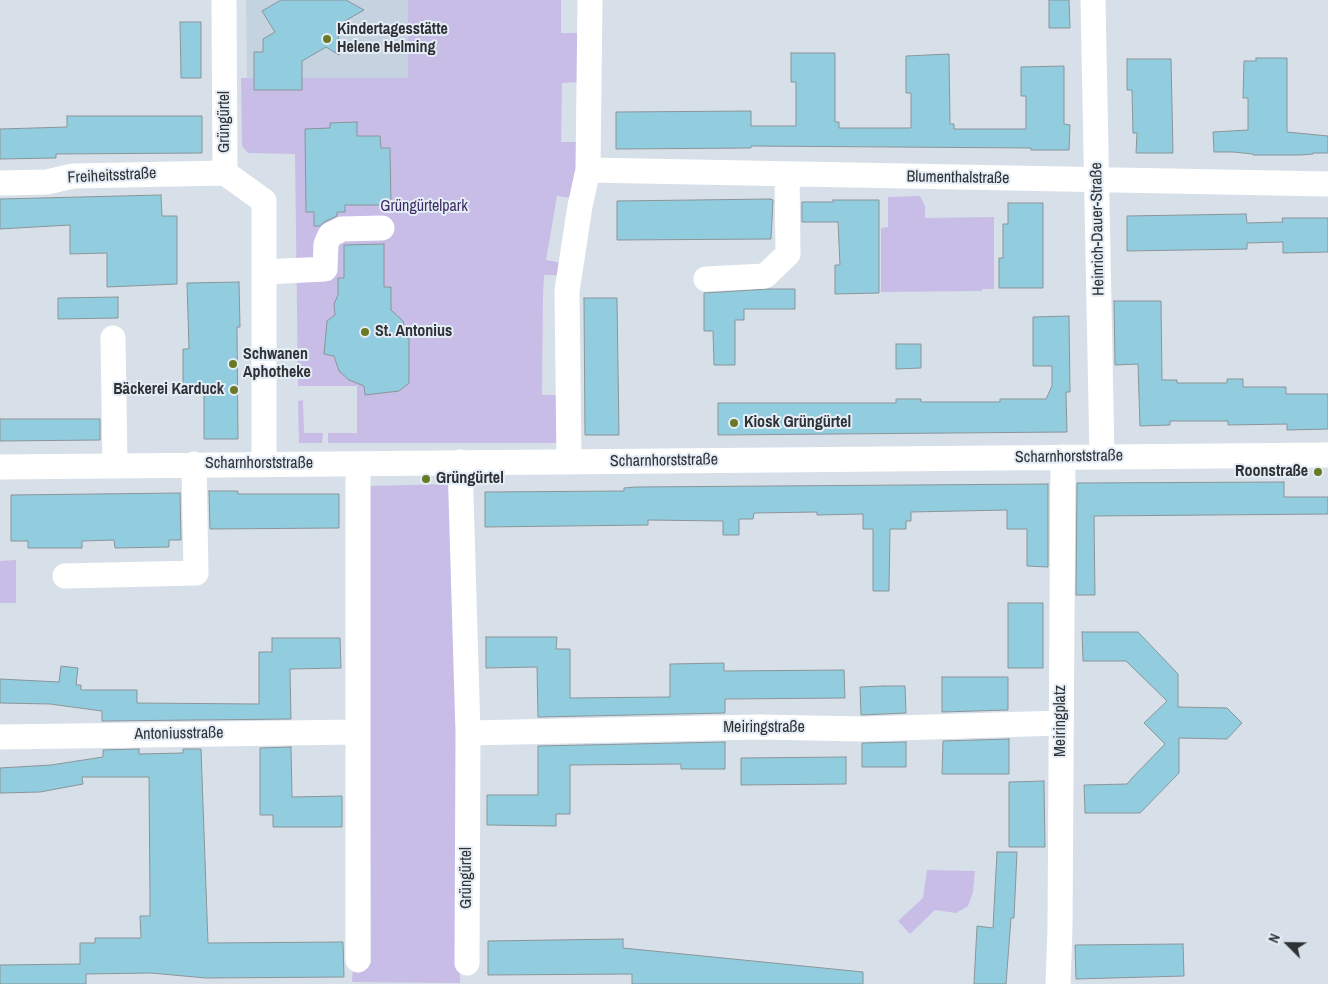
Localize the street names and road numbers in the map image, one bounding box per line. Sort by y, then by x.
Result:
street label: Grüngürtel [215,91,235,153]
street label: Heinrich-Dauer-Straße [1087,162,1109,296]
street label: Freiheitsstraße [67,164,157,188]
street label: Blumenthalstraße [906,168,1010,188]
street label: Scharnhorststraße [1015,446,1123,468]
street label: Scharnhorststraße [610,450,718,472]
street label: Scharnhorststraße [205,454,313,474]
street label: Meiringplatz [1051,685,1071,757]
street label: Meiringstraße [723,718,805,738]
street label: Antoniusstraße [134,724,224,744]
street label: Grüngürtel [457,847,477,909]

